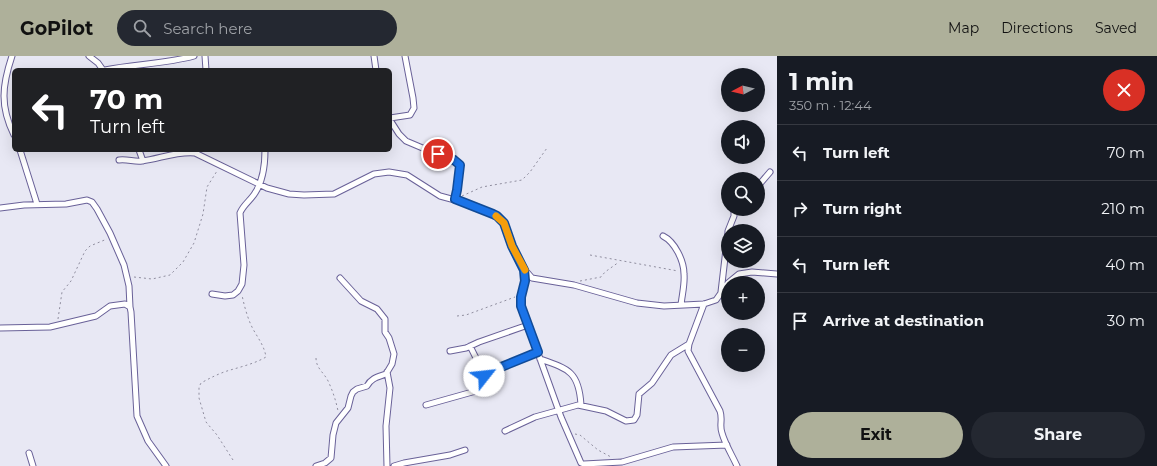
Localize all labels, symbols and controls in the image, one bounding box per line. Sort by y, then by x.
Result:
search box [117,10,397,46]
text: GoPilot [20,17,93,40]
icon: search [131,17,153,39]
text: Search here [163,19,252,38]
text: Map [948,19,979,37]
text: Directions [1001,19,1073,37]
text: Saved [1095,19,1137,37]
text: 1 min [789,67,854,96]
north arrow [721,68,765,112]
map controls [721,68,765,372]
button: close [1103,69,1145,111]
text: 70 m [90,82,163,116]
icon: left [24,84,76,136]
text: 350 m · 12:44 [789,97,871,113]
text: Turn left [90,116,165,138]
button: sound [721,120,765,164]
pin [421,137,455,171]
icon: left [789,142,811,164]
icon: arrive [427,143,449,165]
text: Turn left [823,143,890,162]
text: 70 m [1107,143,1145,162]
button: search [721,172,765,216]
icon: right [789,198,811,220]
text: Turn right [823,199,902,218]
text: 210 m [1101,199,1145,218]
button: layers [721,224,765,268]
icon: left [789,254,811,276]
text: Turn left [823,255,890,274]
text: 40 m [1105,255,1145,274]
button: + [721,276,765,320]
icon: arrive [789,310,811,332]
text: Arrive at destination [823,311,984,330]
text: 30 m [1107,311,1145,330]
button: − [721,328,765,372]
position arrow [463,355,505,397]
button: Exit [789,412,963,458]
button: Share [971,412,1145,458]

